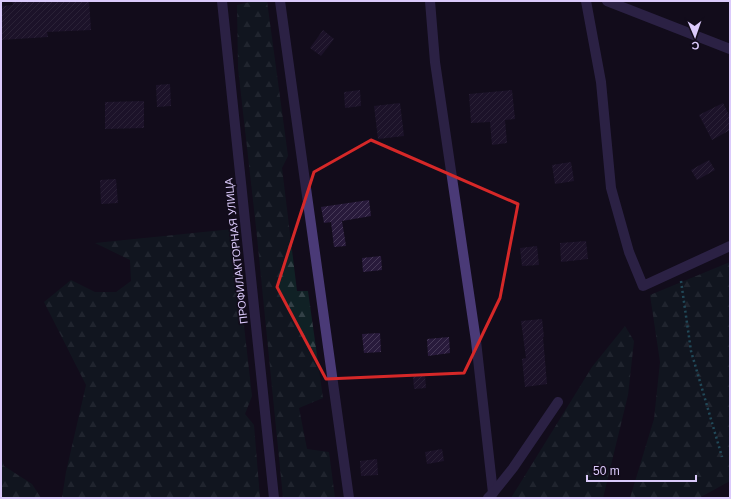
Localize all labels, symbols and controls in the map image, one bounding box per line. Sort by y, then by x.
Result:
north arrow [675,16,715,56]
text: С [691,40,700,52]
street label: ПРОФИЛАКТОРНАЯ УЛИЦА [222,177,250,324]
scale bar [587,457,696,483]
text: 50 m [593,464,620,478]

